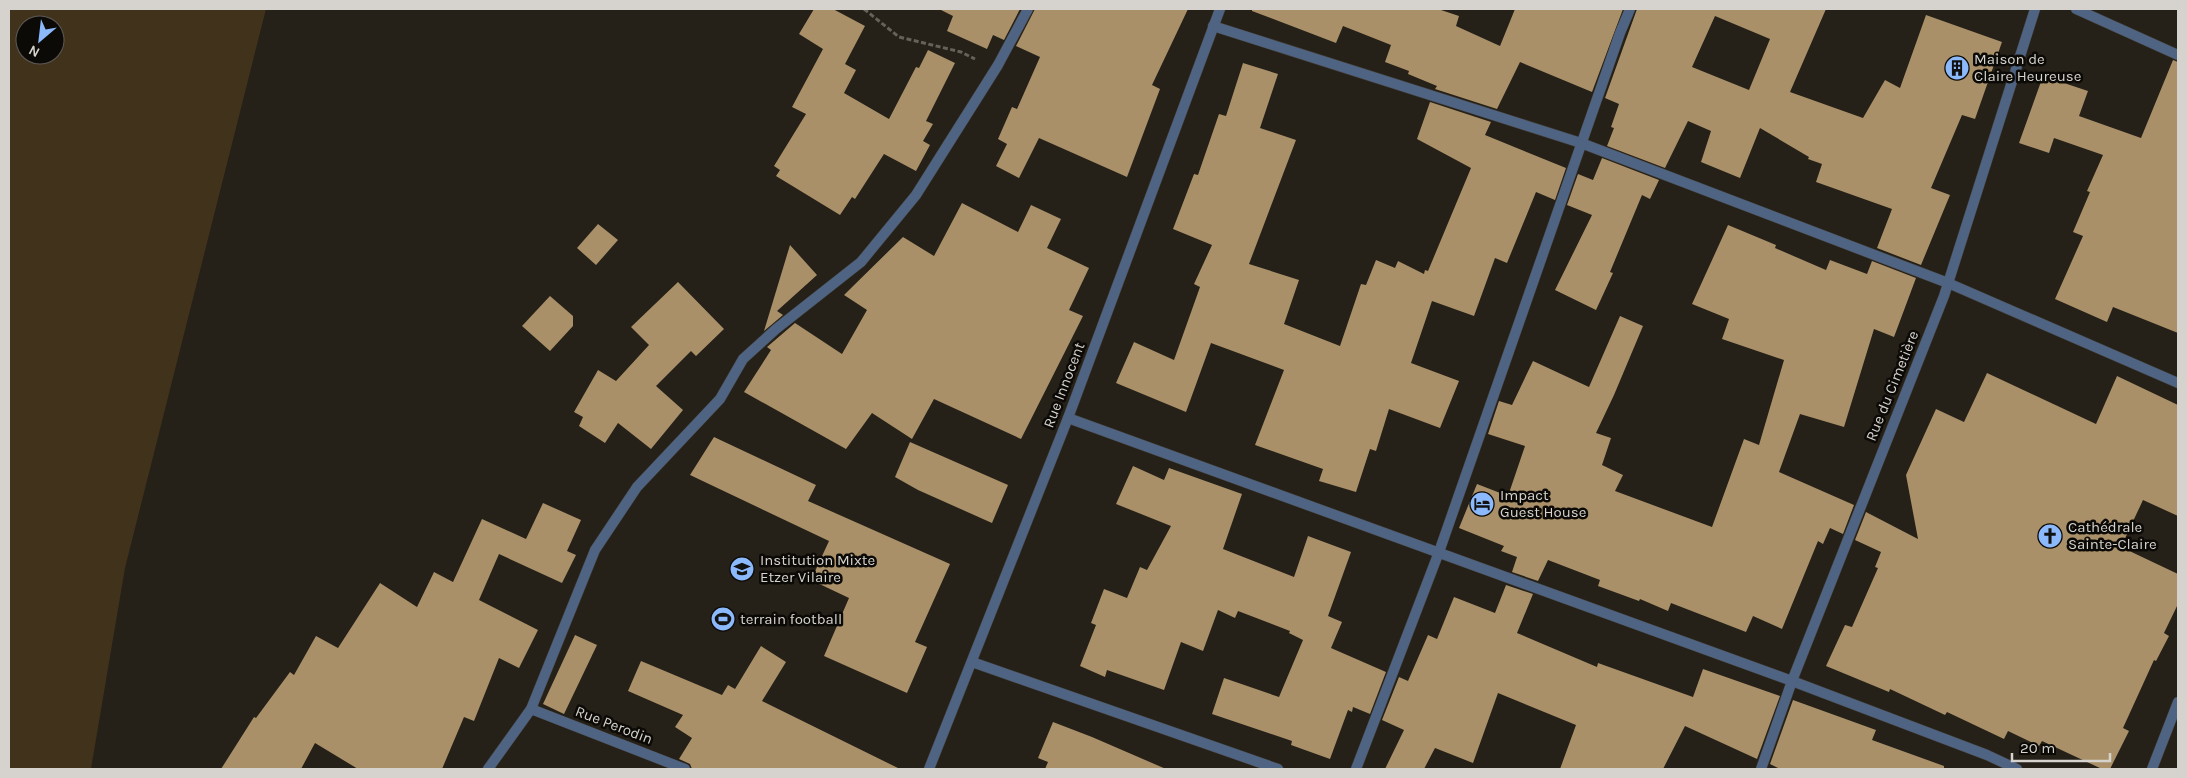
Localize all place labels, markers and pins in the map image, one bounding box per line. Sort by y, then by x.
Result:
place label: Maison de Claire Heureuse [1974,50,2081,85]
building icon: Maison de Claire Heureuse [1944,55,1970,81]
place label: Impact Guest House [1500,486,1586,521]
hotel icon: Impact Guest House [1469,491,1495,517]
place label: Cathédrale Sainte-Claire [2068,518,2157,553]
church icon: Cathédrale Sainte-Claire [2037,523,2063,549]
place label: Institution Mixte Etzer Vilaire [760,551,875,586]
school or university icon: Institution Mixte Etzer Vilaire [729,556,755,582]
sports icon: terrain football [710,606,736,632]
place label: terrain football [740,610,842,628]

